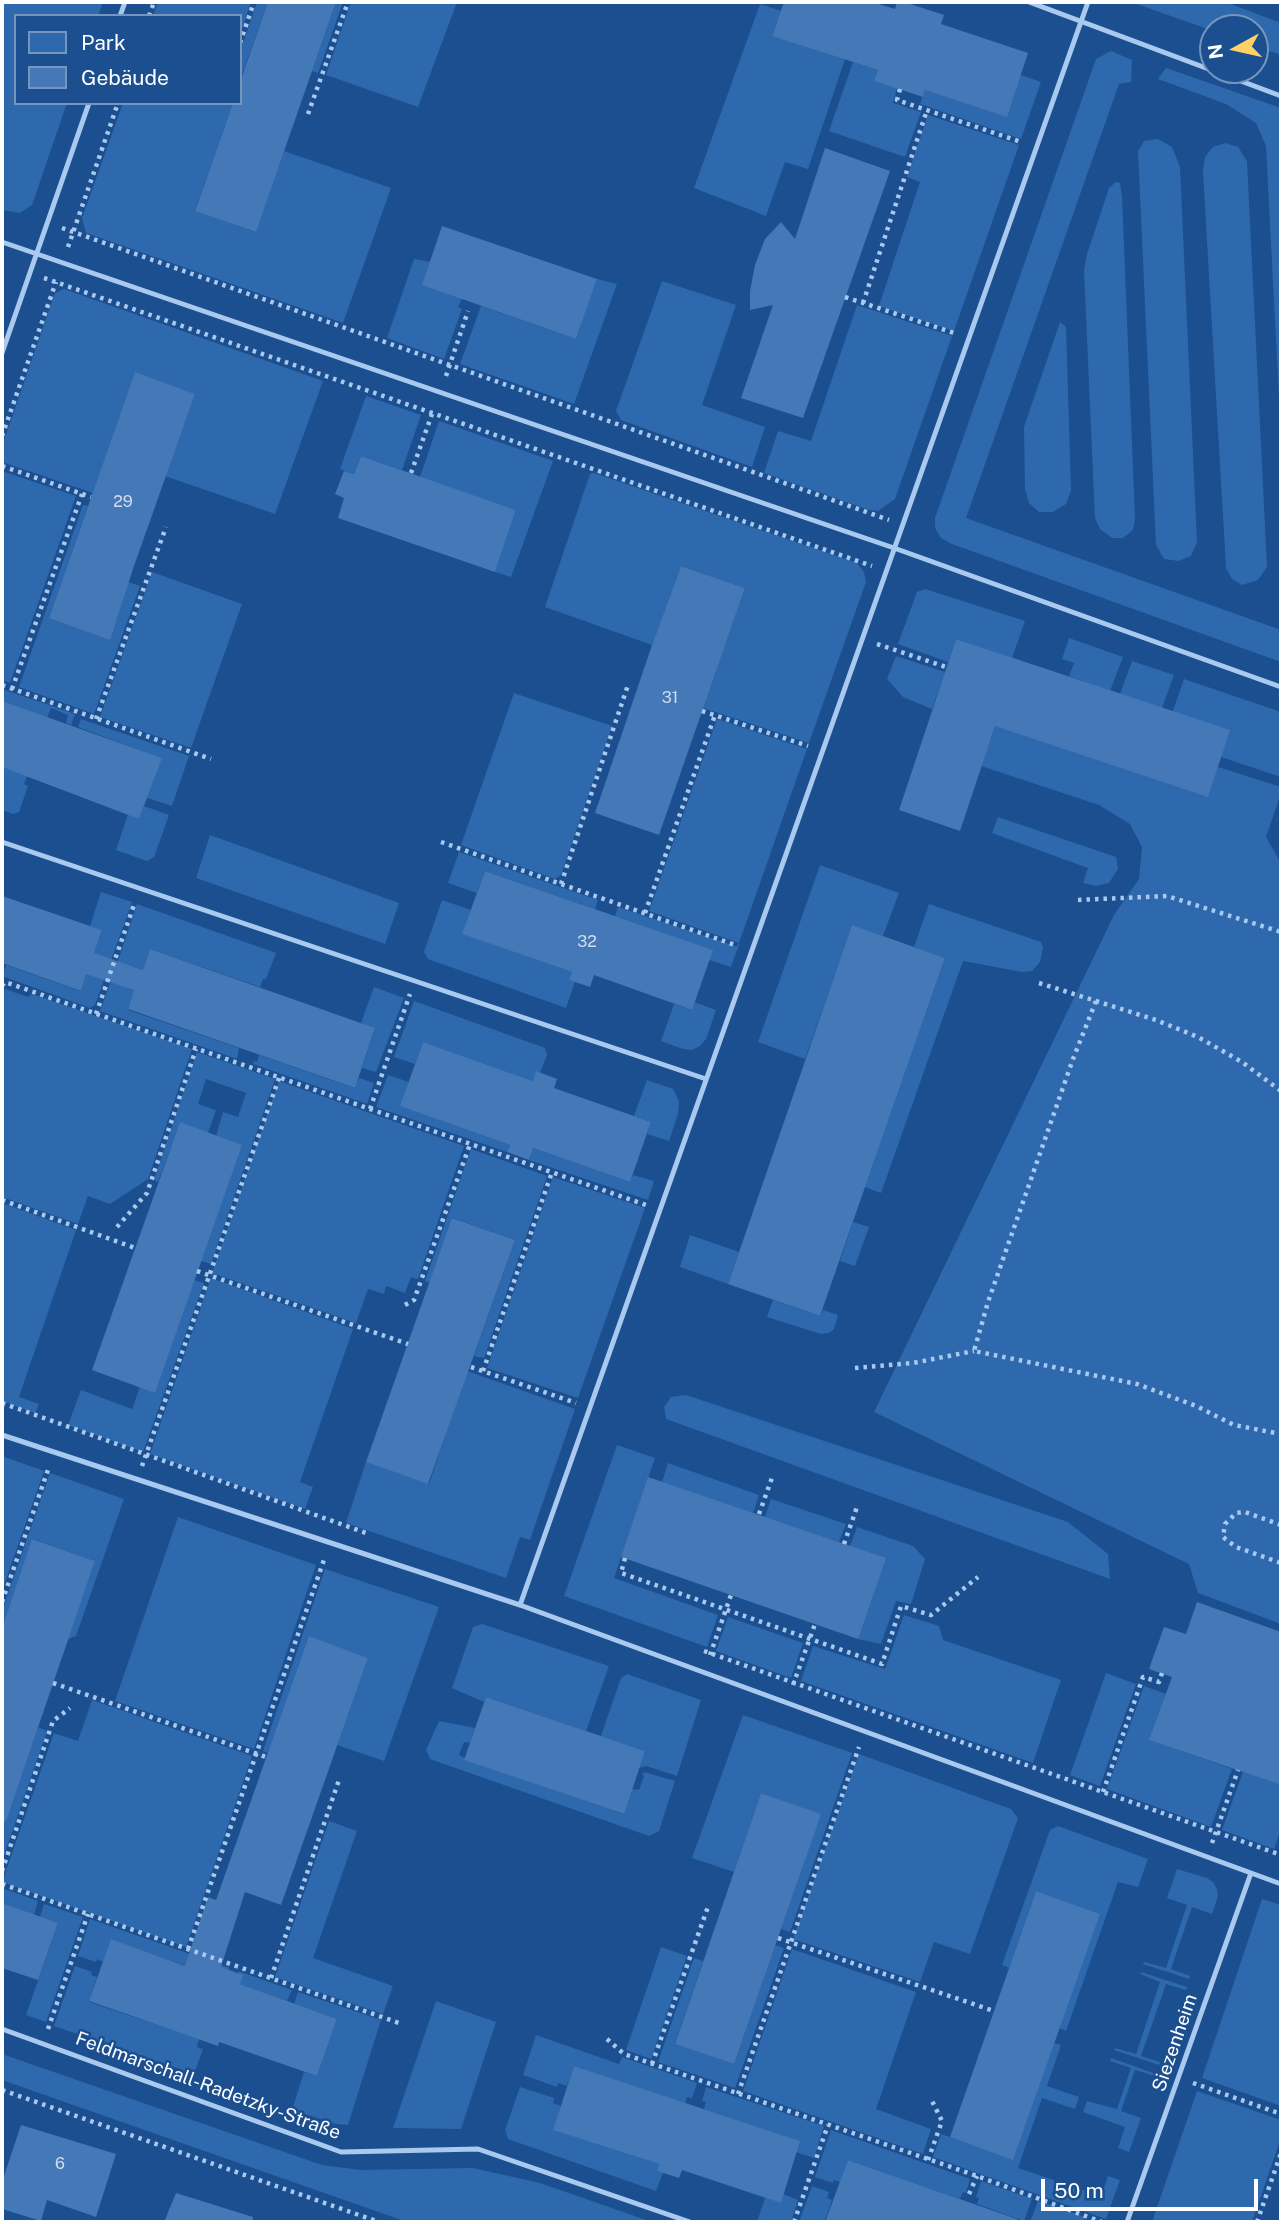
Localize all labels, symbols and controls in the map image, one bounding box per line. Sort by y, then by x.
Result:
legend [14,14,242,105]
north arrow [1199,14,1269,84]
text: Park [81,30,126,55]
text: N [1203,43,1227,61]
text: Gebäude [81,65,169,90]
house number: 29 [113,492,133,512]
house number: 31 [662,688,678,708]
house number: 32 [577,932,597,952]
street label: Siezenheim [1148,1991,1202,2095]
street label: Feldmarschall-Radetzky-Straße [72,2027,344,2145]
house number: 6 [55,2154,65,2174]
scale bar [1045,2164,1262,2208]
text: 50 m [1054,2178,1104,2203]

